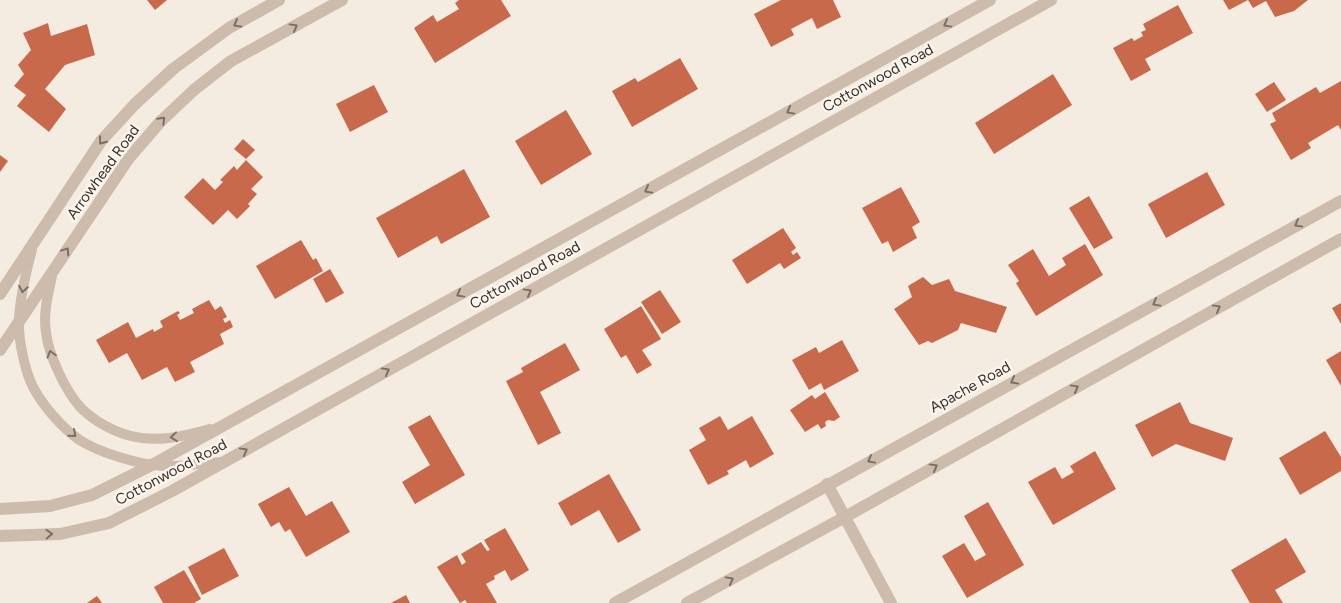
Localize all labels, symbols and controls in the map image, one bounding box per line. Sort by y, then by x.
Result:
one-way arrow [943,17,952,27]
one-way arrow [233,18,242,28]
one-way arrow [288,23,297,33]
street label: Cottonwood Road [819,40,937,116]
one-way arrow [786,105,795,115]
one-way arrow [156,117,165,126]
street label: Arrowhead Road [63,121,143,223]
one-way arrow [98,136,107,145]
one-way arrow [644,184,653,194]
one-way arrow [1295,218,1304,228]
street label: Cottonwood Road [466,237,584,313]
one-way arrow [60,247,69,257]
one-way arrow [19,284,29,293]
one-way arrow [456,288,465,298]
one-way arrow [523,288,532,298]
one-way arrow [1152,296,1161,306]
one-way arrow [1212,305,1221,315]
one-way arrow [47,351,57,359]
street label: Apache Road [926,357,1014,417]
one-way arrow [381,368,390,378]
one-way arrow [1010,375,1019,385]
one-way arrow [1070,384,1079,394]
one-way arrow [68,428,77,437]
one-way arrow [169,432,177,443]
street label: Cottonwood Road [112,435,230,509]
one-way arrow [239,447,248,457]
one-way arrow [868,453,877,463]
one-way arrow [928,463,937,473]
one-way arrow [45,529,53,540]
one-way arrow [725,576,734,586]

